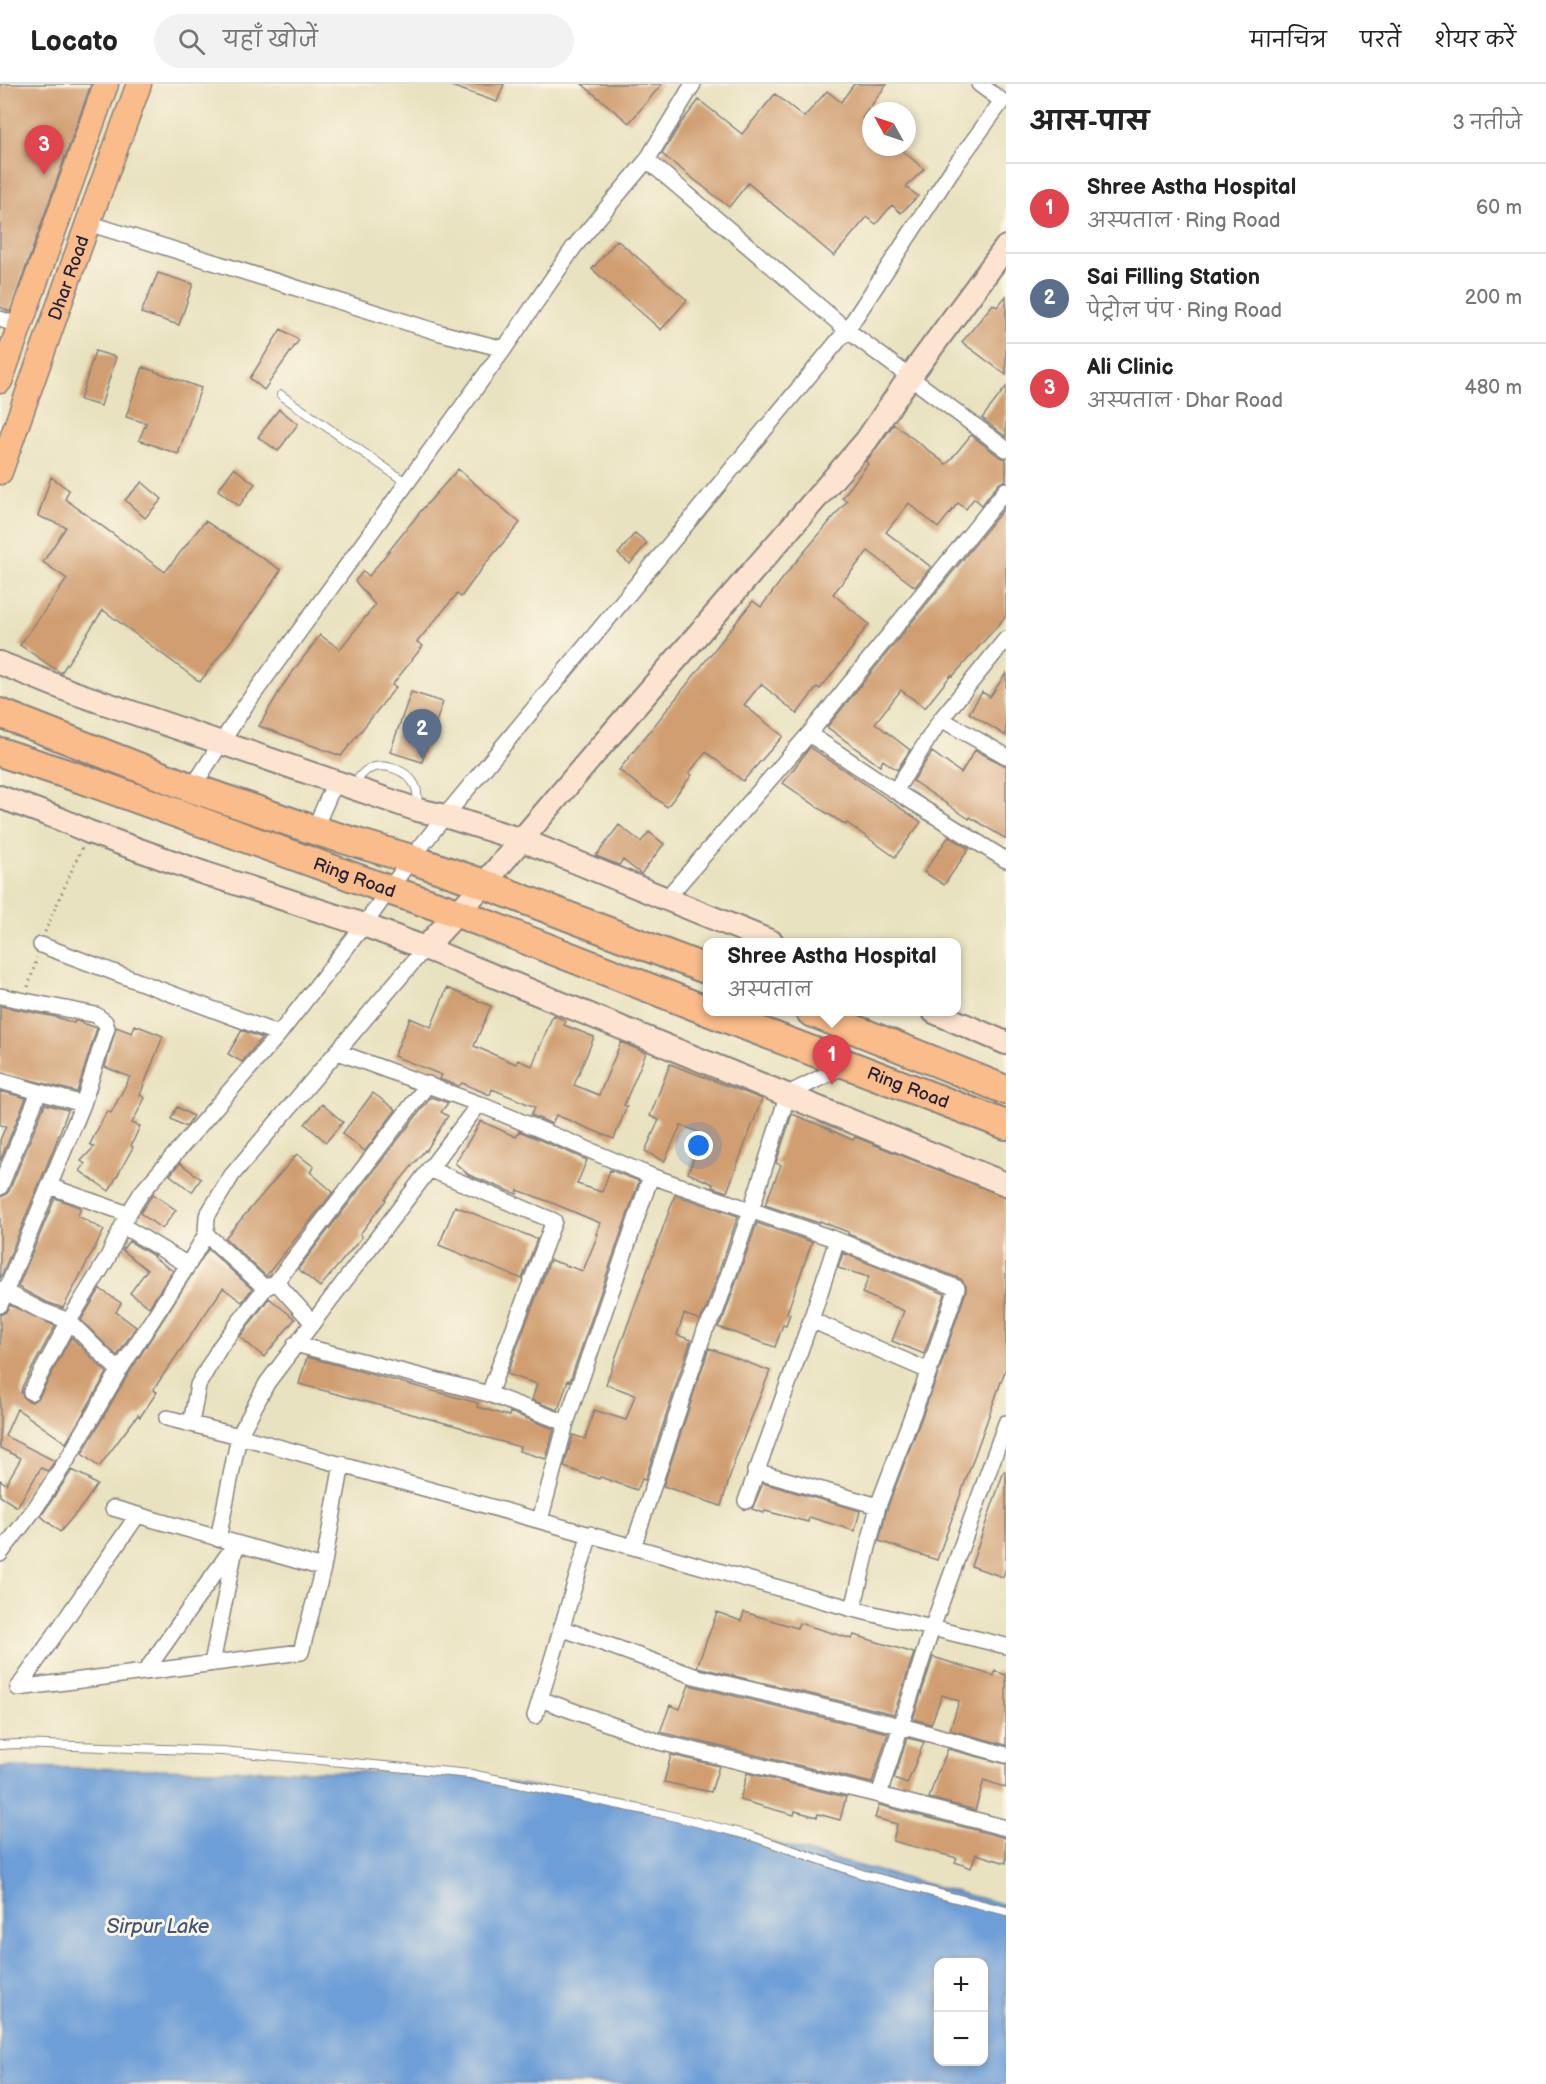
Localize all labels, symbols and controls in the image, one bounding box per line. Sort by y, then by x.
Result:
search box [154,14,574,68]
text: Locato [30,25,118,58]
icon: search [175,25,208,58]
text: यहाँ खोजें [223,27,318,54]
text: मानचित्र [1250,28,1327,53]
text: परतें [1360,28,1401,53]
text: शेयर करें [1434,28,1516,53]
north arrow [862,102,916,156]
text: आस-पास [1030,107,1149,138]
text: 3 नतीजे [1452,111,1522,135]
pin: 3 [24,126,63,175]
text: Shree Astha Hospital [1087,174,1296,201]
text: 1 [1045,196,1054,220]
text: 60 m [1476,196,1522,220]
text: अस्पताल · Ring Road [1087,209,1280,233]
street label: Dhar Road [45,233,94,323]
text: Sai Filling Station [1087,264,1260,291]
text: 2 [1044,286,1055,310]
text: 200 m [1465,286,1522,310]
text: पेट्रोल पंप · Ring Road [1087,299,1282,323]
text: Ali Clinic [1087,354,1174,381]
text: 3 [1044,376,1055,400]
text: 480 m [1464,376,1522,400]
text: अस्पताल · Dhar Road [1087,389,1283,413]
pin: 2 [402,710,442,759]
street label: Ring Road [310,853,398,902]
popup [703,938,961,1016]
text: Shree Astha Hospital [727,943,937,970]
text: अस्पताल [727,978,812,1002]
pin: 1 [812,1036,852,1085]
street label: Ring Road [864,1063,952,1113]
your location [684,1131,713,1160]
water label: Sirpur Lake [107,1915,210,1939]
map controls [934,1958,988,2066]
button: + [934,1958,988,2012]
button: − [934,2012,988,2066]

